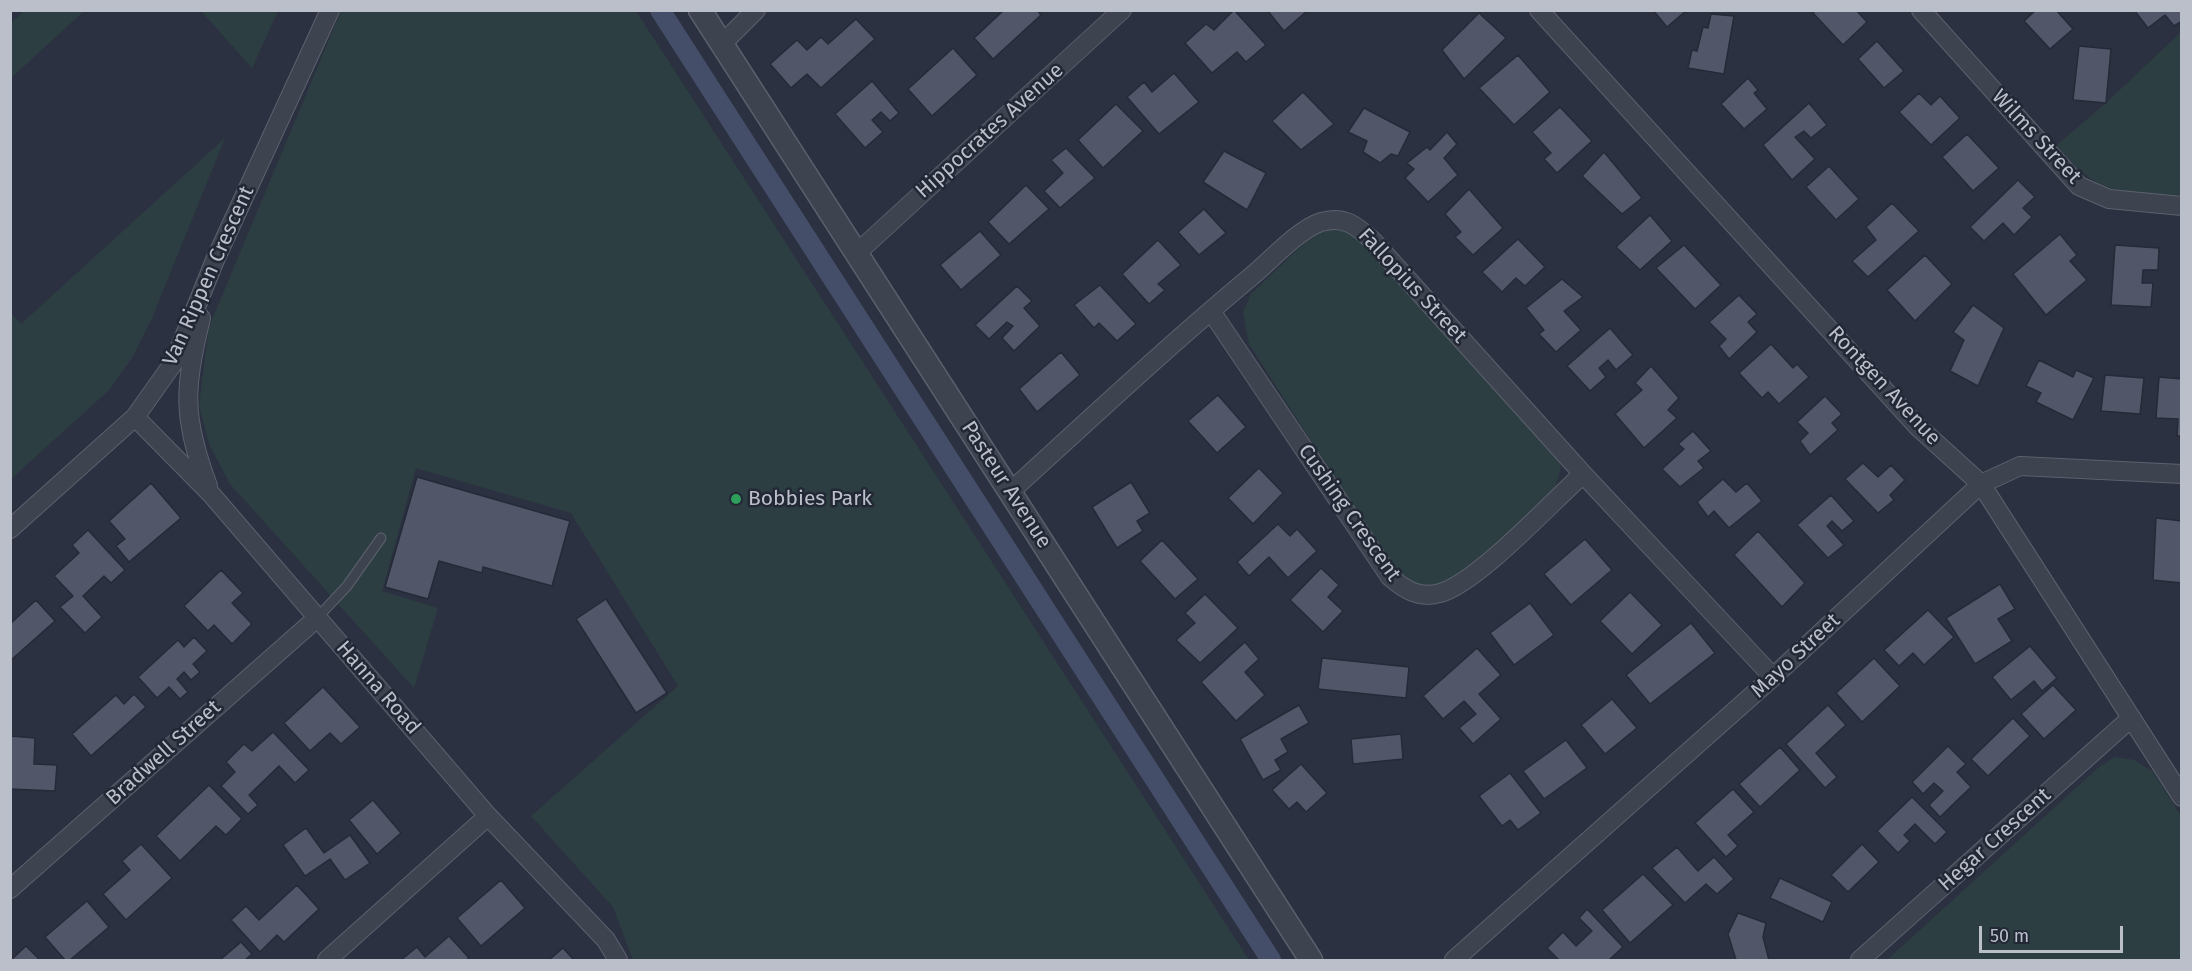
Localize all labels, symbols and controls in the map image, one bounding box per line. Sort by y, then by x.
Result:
street label: Hippocrates Avenue [911,58,1069,204]
street label: Wilms Street [1986,85,2086,189]
street label: Van Rippen Crescent [158,182,260,370]
street label: Fallopius Street [1352,223,1472,349]
street label: Rontgen Avenue [1822,321,1946,451]
street label: Pasteur Avenue [956,417,1056,553]
street label: Cushing Crescent [1292,440,1406,586]
place label: Bobbies Park [748,486,872,512]
marker: Bobbies Park [729,492,743,506]
street label: Mayo Street [1746,608,1846,704]
street label: Hanna Road [331,636,425,740]
street label: Bradwell Street [102,695,226,811]
street label: Hegar Crescent [1934,783,2056,897]
scale bar [1982,914,2126,952]
text: 50 m [1990,925,2029,947]

